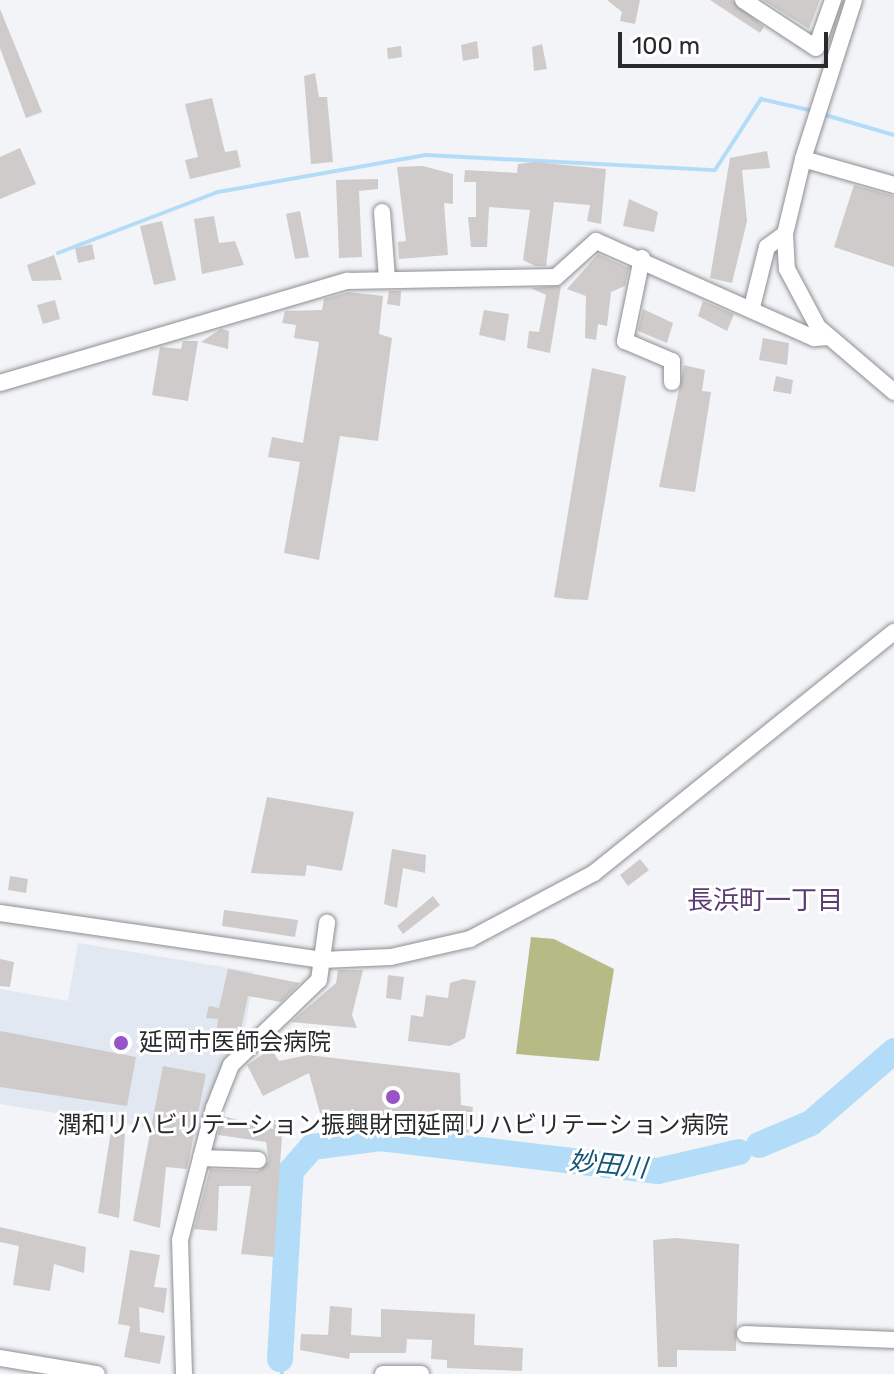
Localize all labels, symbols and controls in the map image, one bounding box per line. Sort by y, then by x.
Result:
scale bar [622,16,832,66]
text: 100 m [632,32,700,60]
district label: 長浜町一丁目 [687,885,843,917]
place label: 延岡市医師会病院 [139,1029,331,1057]
marker: 延岡市医師会病院 [110,1032,132,1054]
marker: 潤和リハビリテーション振興財団延岡リハビリテーション病院 [382,1086,404,1108]
place label: 潤和リハビリテーション振興財団延岡リハビリテーション病院 [57,1112,729,1140]
water label: 妙田川 [568,1145,648,1185]

